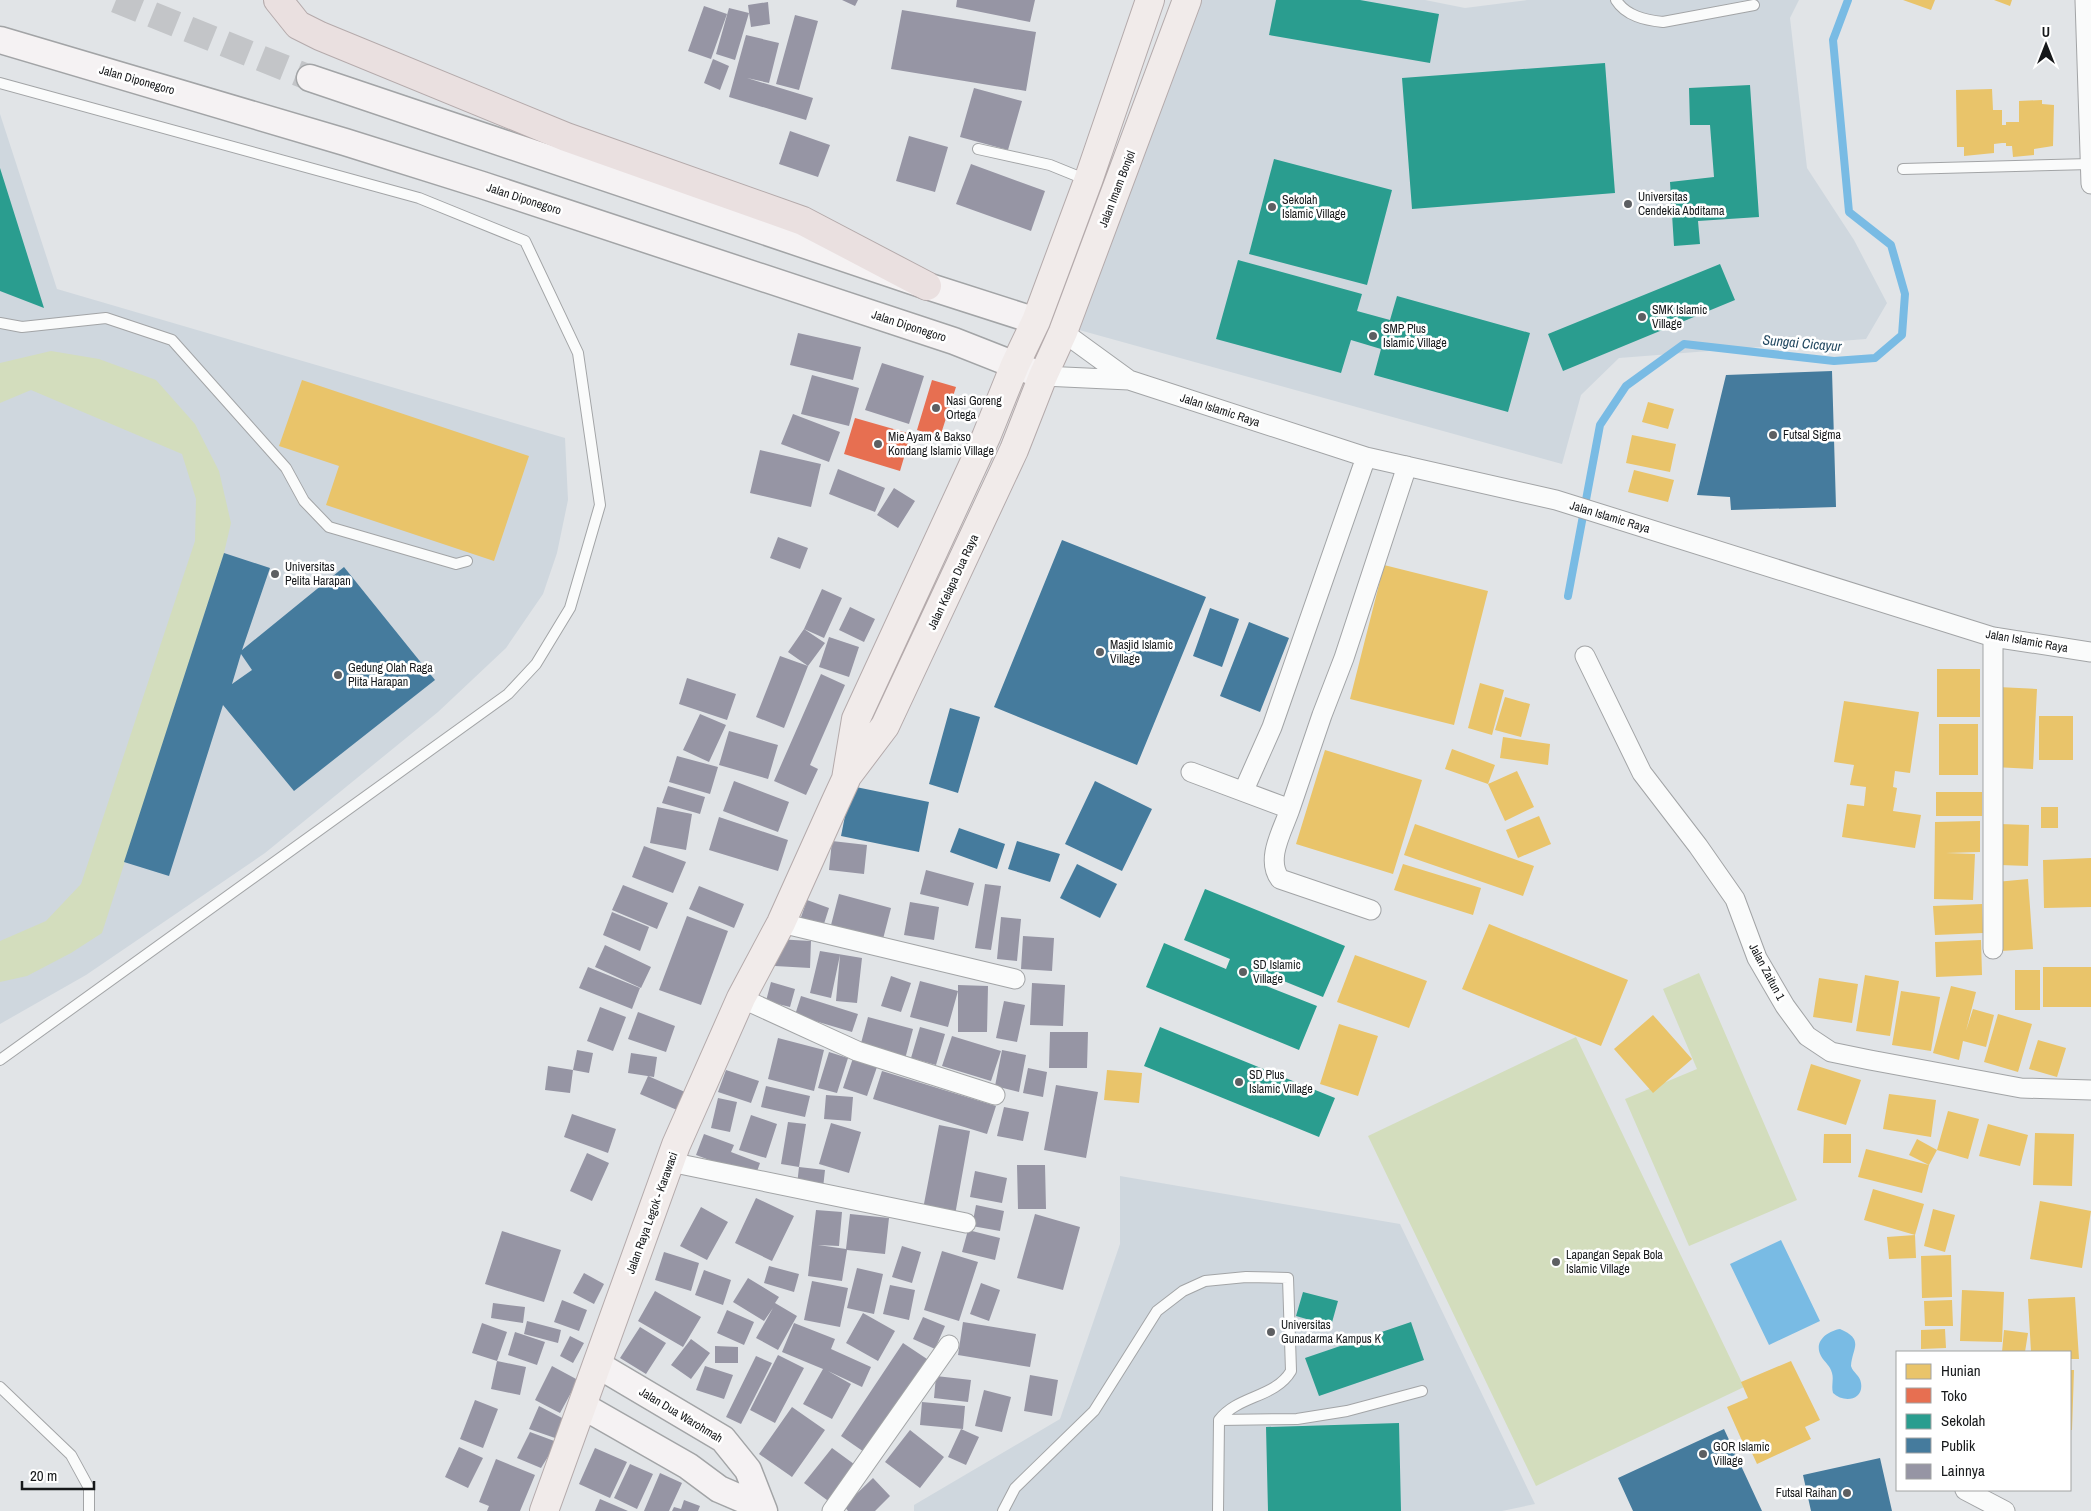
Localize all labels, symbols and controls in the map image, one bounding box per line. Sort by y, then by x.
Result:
north arrow [2021,20,2071,70]
text: U [2042,23,2050,41]
street label: Jalan Diponegoro [97,62,177,98]
street label: Jalan Imam Bonjol [1095,148,1139,230]
street label: Jalan Diponegoro [485,179,563,219]
place label: Universitas Cendekia Abditama [1638,189,1725,219]
place label: Sekolah Islamic Village [1282,192,1346,222]
marker: Universitas Cendekia Abditama [1622,198,1634,210]
marker: Sekolah Islamic Village [1266,201,1278,213]
place label: SMK Islamic Village [1652,302,1707,332]
street label: Jalan Diponegoro [870,306,948,346]
marker: SMK Islamic Village [1636,311,1648,323]
place label: SMP Plus Islamic Village [1383,321,1447,351]
marker: SMP Plus Islamic Village [1367,330,1379,342]
water label: Sungai Cicayur [1762,331,1843,356]
street label: Jalan Islamic Raya [1178,390,1263,431]
place label: Nasi Goreng Ortega [946,393,1002,423]
marker: Nasi Goreng Ortega [930,402,942,414]
place label: Futsal Sigma [1783,427,1842,443]
place label: Mie Ayam & Bakso Kondang Islamic Village [888,429,994,459]
marker: Futsal Sigma [1767,429,1779,441]
marker: Mie Ayam & Bakso Kondang Islamic Village [872,438,884,450]
street label: Jalan Islamic Raya [1568,497,1653,537]
street label: Jalan Kelapa Dua Raya [924,531,982,632]
place label: Universitas Pelita Harapan [285,559,351,589]
marker: Universitas Pelita Harapan [269,568,281,580]
street label: Jalan Islamic Raya [1985,626,2070,656]
place label: Masjid Islamic Village [1110,637,1173,667]
marker: Masjid Islamic Village [1094,646,1106,658]
place label: Gedung Olah Raga Plita Harapan [348,660,433,690]
marker: Gedung Olah Raga Plita Harapan [332,669,344,681]
street label: Jalan Zaitun 1 [1745,941,1789,1004]
place label: SD Islamic Village [1253,957,1301,987]
marker: SD Islamic Village [1237,966,1249,978]
place label: SD Plus Islamic Village [1249,1067,1313,1097]
marker: SD Plus Islamic Village [1233,1076,1245,1088]
street label: Jalan Raya Legok - Karawaci [622,1150,682,1276]
place label: Lapangan Sepak Bola Islamic Village [1566,1247,1663,1277]
marker: Lapangan Sepak Bola Islamic Village [1550,1256,1562,1268]
place label: Universitas Gunadarma Kampus K [1281,1317,1382,1347]
marker: Universitas Gunadarma Kampus K [1265,1326,1277,1338]
legend [1896,1351,2071,1491]
text: Hunian [1941,1360,1981,1381]
street label: Jalan Dua Warohmah [636,1384,726,1446]
text: Toko [1941,1385,1967,1406]
text: Sekolah [1941,1410,1985,1431]
text: Publik [1941,1435,1976,1456]
place label: GOR Islamic Village [1713,1439,1769,1469]
marker: GOR Islamic Village [1697,1448,1709,1460]
scale bar [22,1458,95,1490]
text: Lainnya [1941,1460,1985,1481]
text: 20 m [30,1465,57,1486]
place label: Futsal Raihan [1776,1485,1837,1501]
marker: Futsal Raihan [1841,1487,1853,1499]

